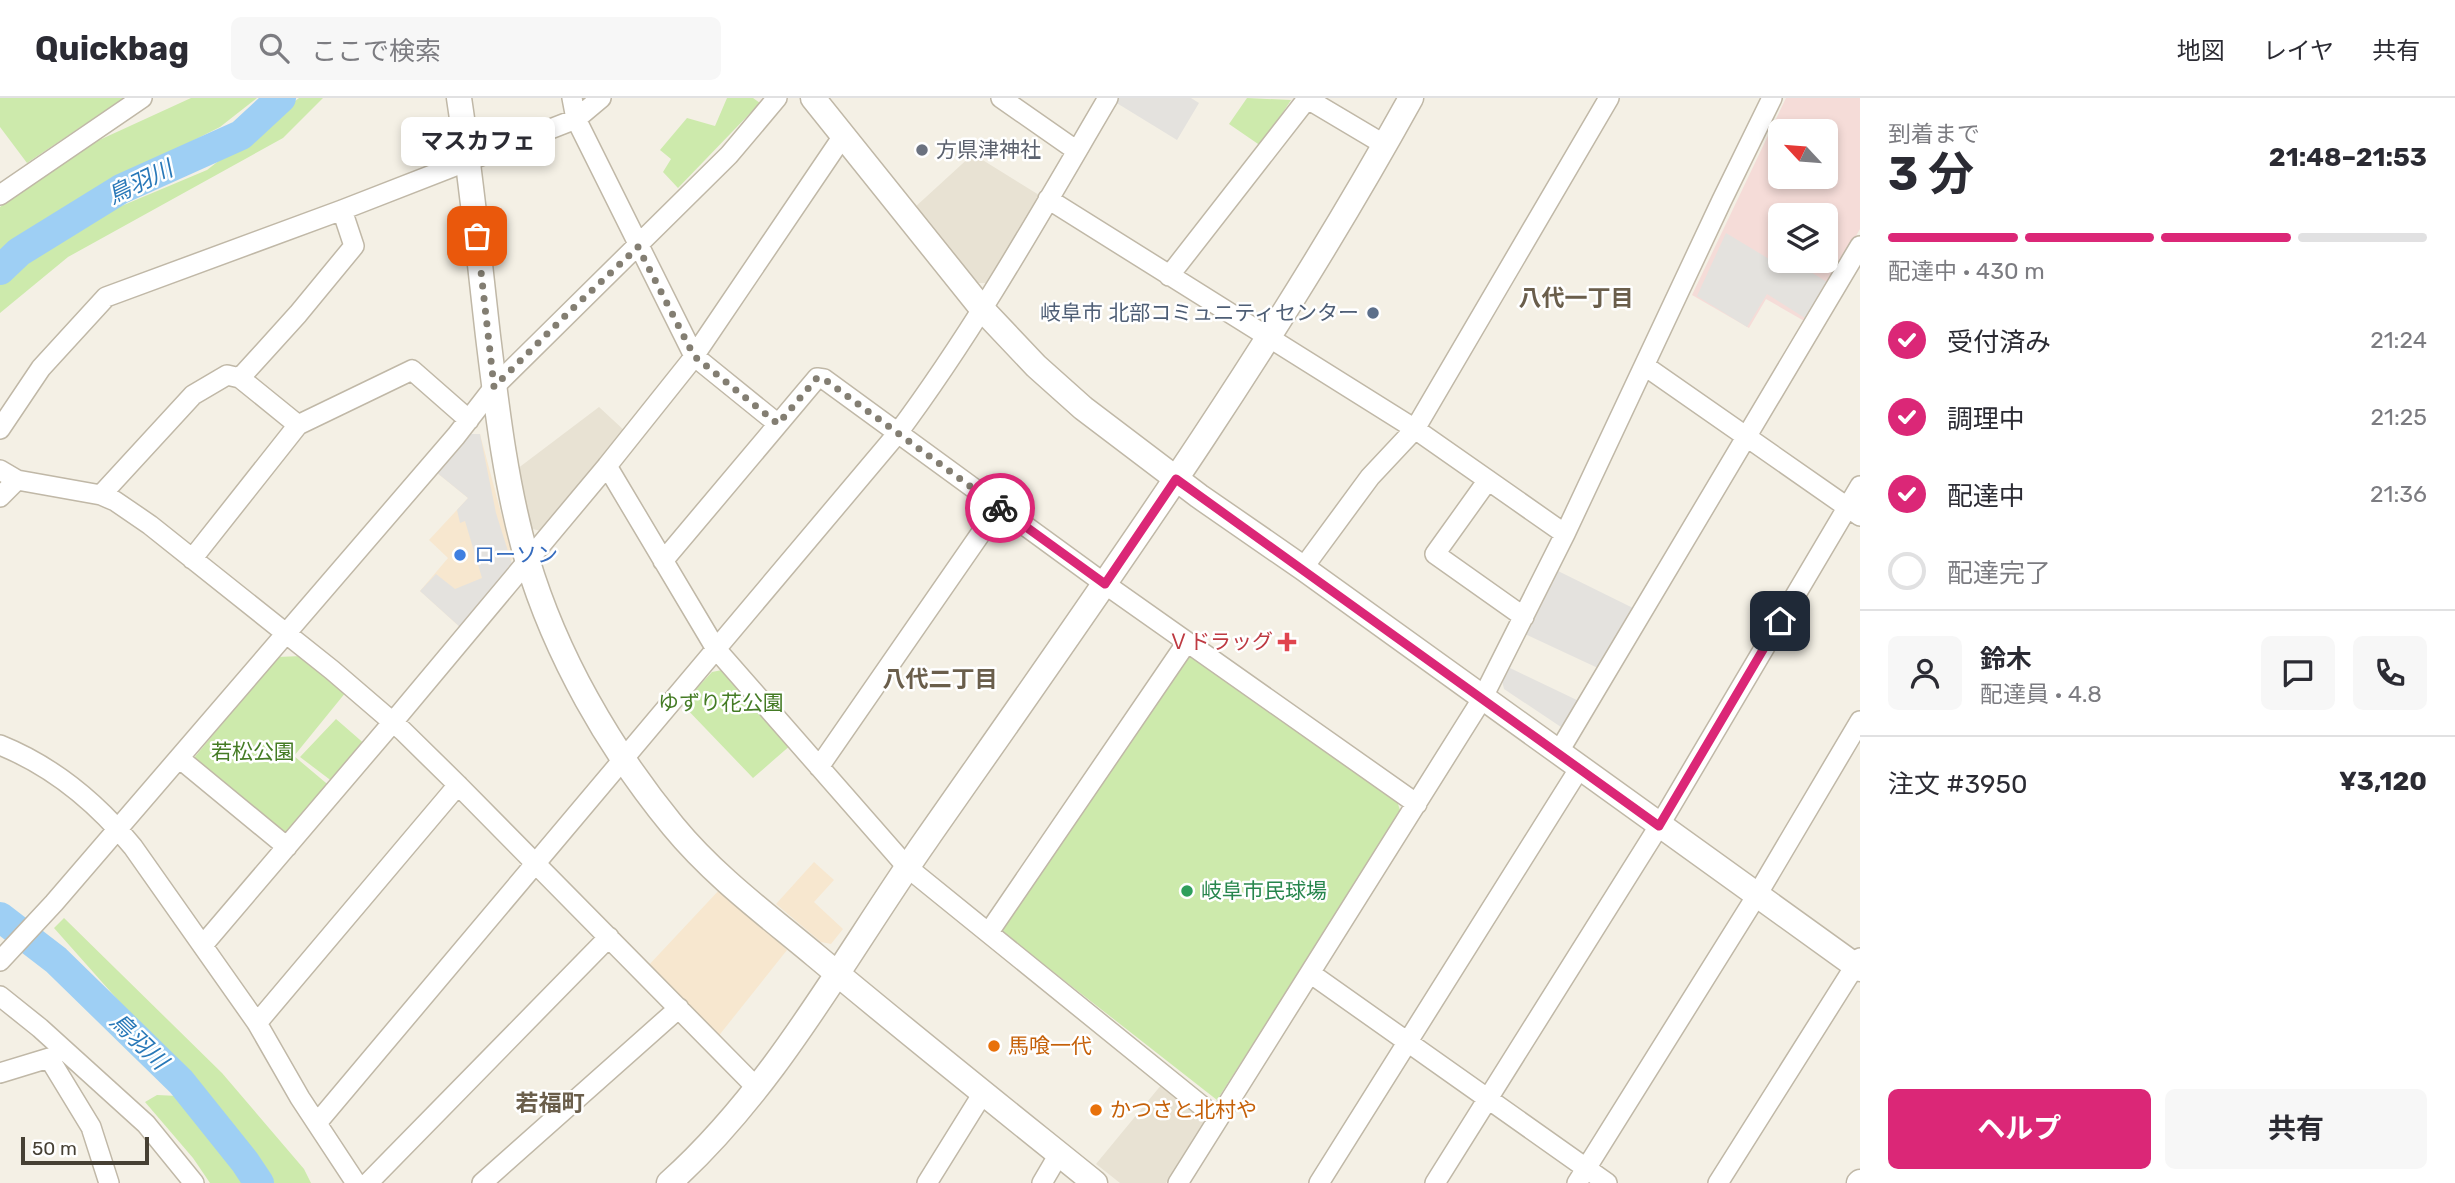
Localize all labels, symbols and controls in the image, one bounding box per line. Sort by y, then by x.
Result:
search box [231,17,721,80]
text: Quickbag [35,29,189,68]
icon: search [255,29,293,67]
text: ここで検索 [311,36,441,67]
text: 地図 [2177,37,2225,65]
text: レイヤ [2263,37,2334,65]
text: 共有 [2372,37,2420,65]
callout: マスカフェ [400,117,554,166]
north arrow [1768,119,1838,189]
map controls [1768,119,1838,273]
text: 到着まで [1888,120,1980,148]
text: マスカフェ [421,127,536,155]
place label: 方県津神社 [936,137,1041,162]
marker: 方県津神社 [914,142,930,158]
text: 21:48–21:53 [2269,142,2427,173]
text: 3 分 [1888,147,1974,202]
water label: 鳥羽川 [103,153,180,210]
button: layers [1768,203,1838,273]
pin [447,206,507,266]
icon: bag [458,217,496,255]
text: 配達中 · 430 m [1888,257,2045,285]
district label: 八代一丁目 [1519,284,1634,312]
place label: 岐阜市 北部コミュニティセンター [1040,300,1359,325]
marker: 岐阜市 北部コミュニティセンター [1365,305,1381,321]
icon: check [1888,321,1926,359]
text: 21:24 [2370,326,2427,354]
text: 受付済み [1947,327,2051,358]
icon: check [1888,398,1926,436]
text: 21:25 [2371,403,2427,431]
text: 調理中 [1947,404,2025,435]
courier [965,473,1035,543]
icon: check [1888,475,1926,513]
text: 21:36 [2370,480,2427,508]
text: 配達中 [1947,481,2025,512]
icon: bike [981,489,1019,527]
place label: ローソン [474,542,558,567]
marker: ローソン [452,547,468,563]
text: 配達完了 [1947,558,2051,589]
pin [1750,591,1810,651]
icon: home [1761,602,1799,640]
place label: Ｖドラッグ [1168,629,1273,654]
marker: Ｖドラッグ [1279,634,1295,650]
button: person [1888,636,1962,710]
button: chat [2261,636,2335,710]
button: phone [2353,636,2427,710]
text: 鈴木 [1980,644,2032,675]
district label: 八代二丁目 [883,665,998,693]
text: 配達員 · 4.8 [1980,680,2102,708]
park label: ゆずり花公園 [658,690,784,715]
park label: 若松公園 [211,739,295,764]
text: ¥3,120 [2339,766,2427,797]
text: 注文 #3950 [1888,769,2028,800]
place label: 岐阜市民球場 [1201,878,1327,903]
marker: 岐阜市民球場 [1179,883,1195,899]
water label: 鳥羽川 [104,1007,176,1077]
place label: 馬喰一代 [1008,1033,1092,1058]
marker: 馬喰一代 [986,1038,1002,1054]
district label: 若福町 [516,1089,585,1117]
button: ヘルプ [1888,1089,2151,1169]
button: 共有 [2165,1089,2427,1169]
place label: かつさと北村や [1110,1097,1257,1122]
marker: かつさと北村や [1088,1102,1104,1118]
scale bar [21,1134,149,1166]
text: 50 m [32,1137,77,1160]

